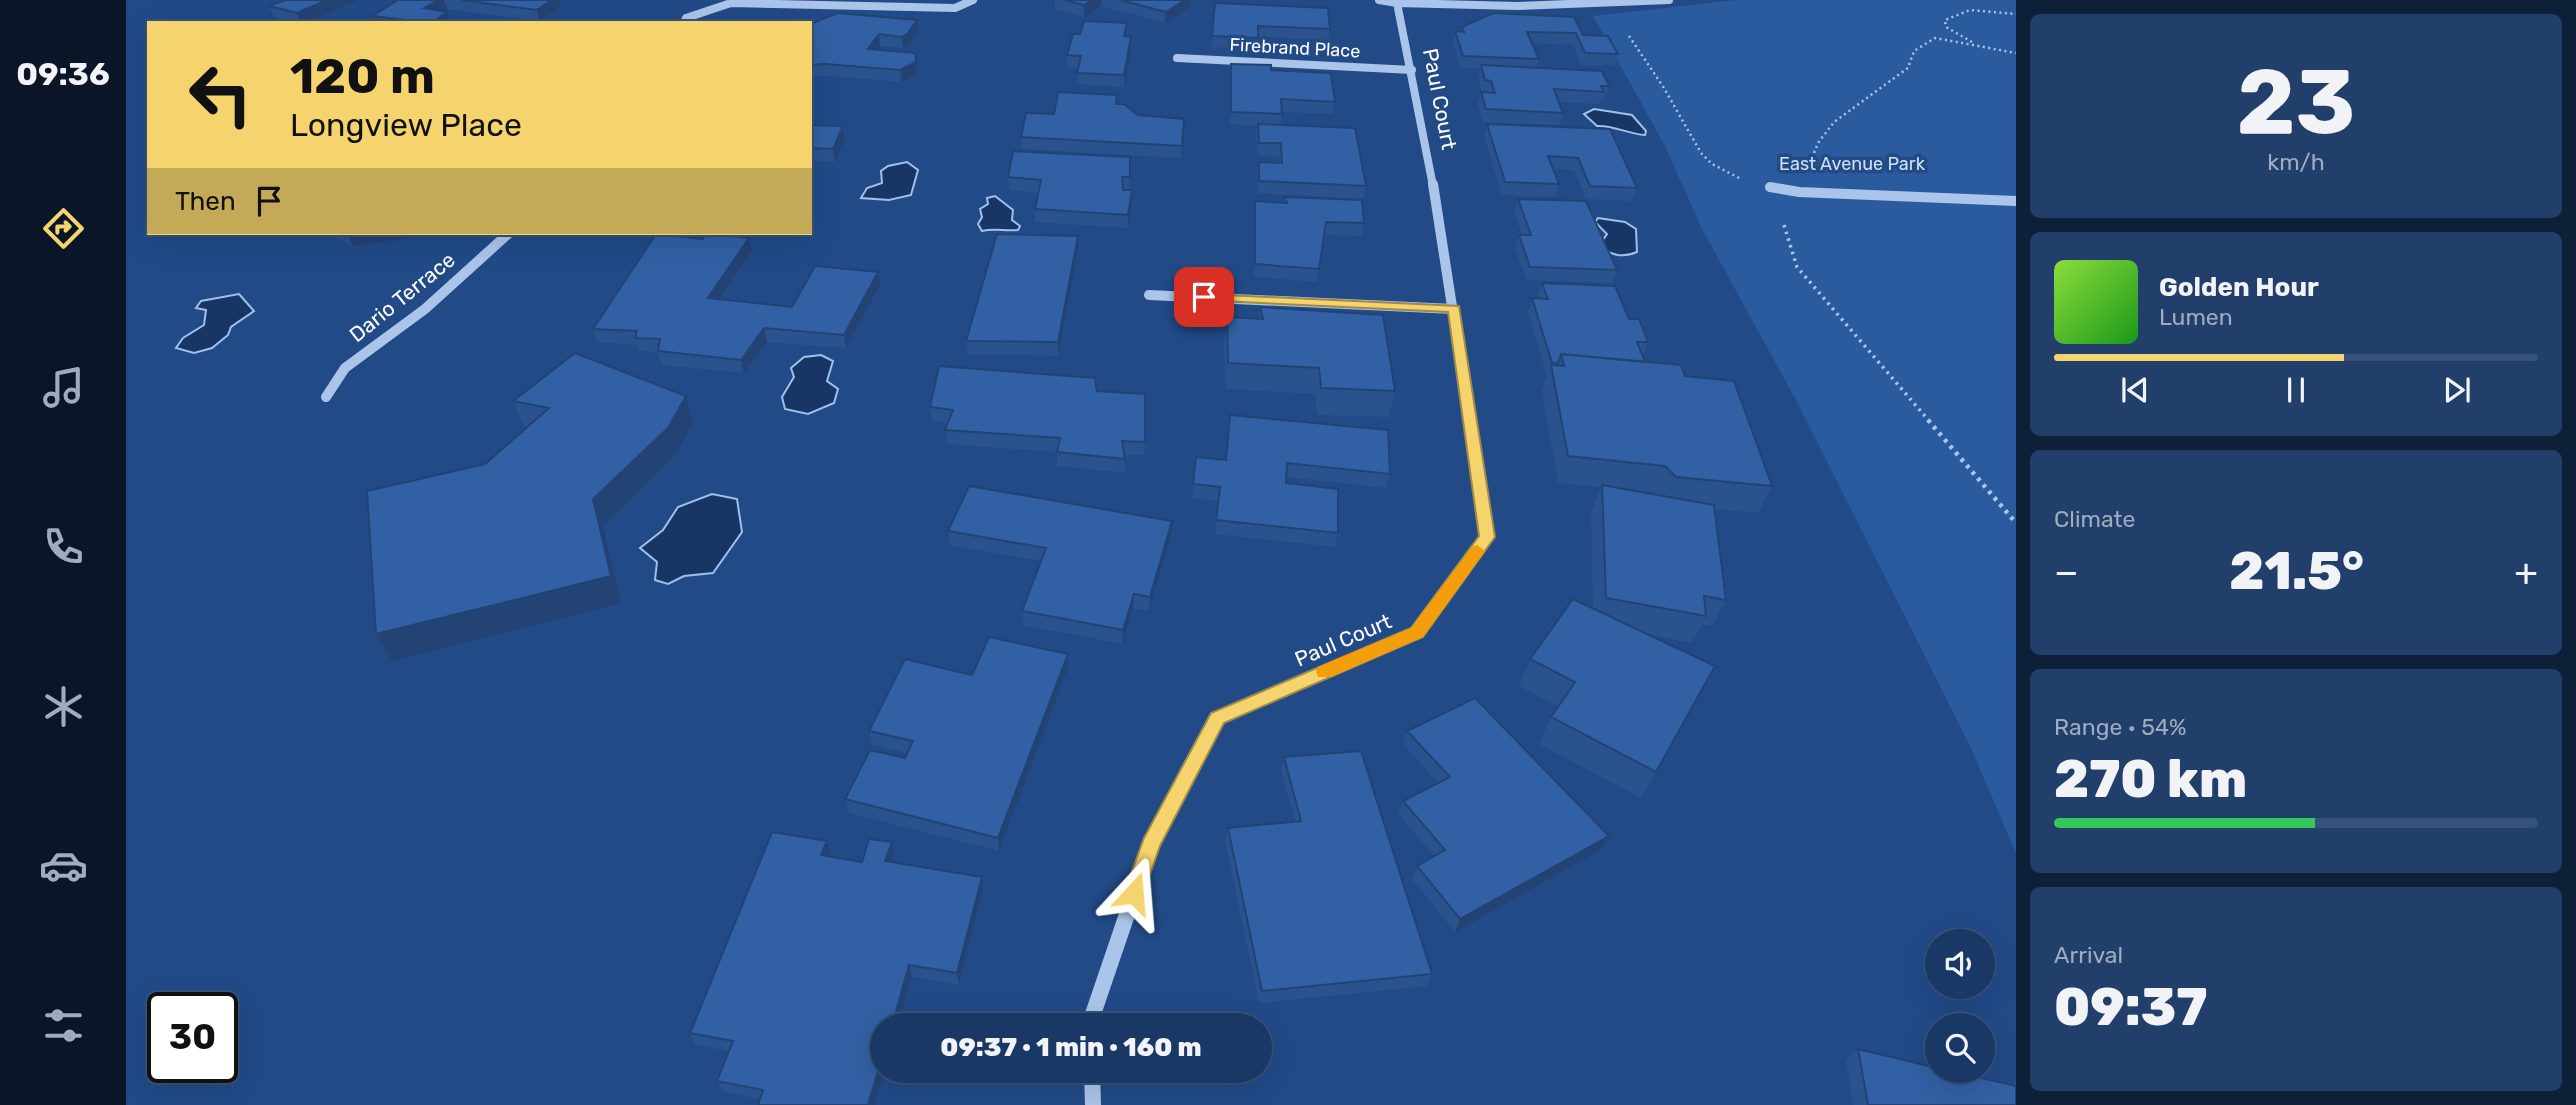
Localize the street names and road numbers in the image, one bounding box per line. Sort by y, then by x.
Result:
street label: Firebrand Place [1229,34,1361,62]
street label: Paul Court [1418,46,1462,152]
street label: Dario Terrace [344,247,460,347]
street label: Paul Court [1291,608,1395,672]

